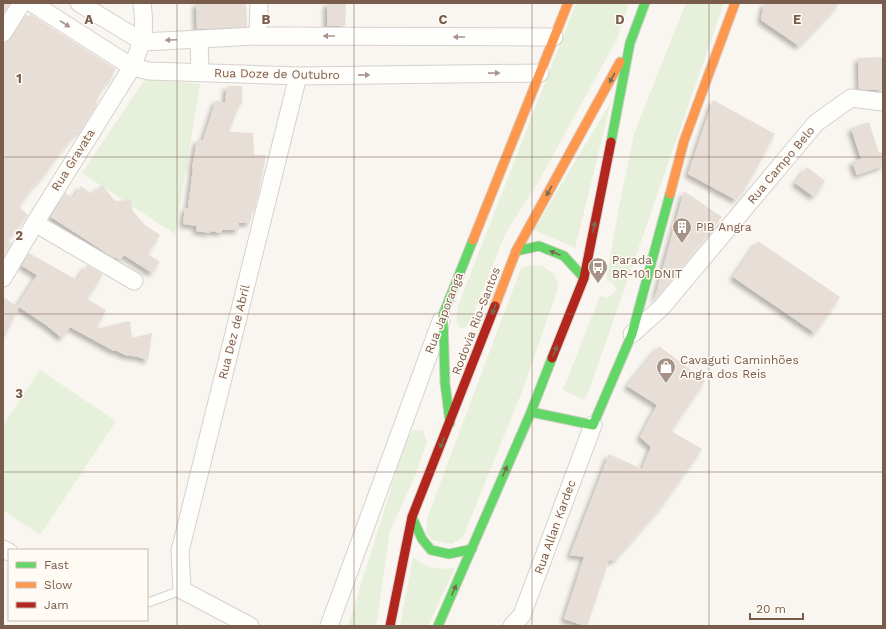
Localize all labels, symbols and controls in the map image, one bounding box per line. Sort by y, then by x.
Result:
text: A [85,12,94,27]
text: B [262,12,271,27]
text: C [439,12,448,27]
text: D [615,12,625,27]
text: E [793,12,801,27]
one-way arrow [60,20,70,28]
one-way arrow [322,33,335,39]
one-way arrow [452,34,465,40]
one-way arrow [165,37,178,43]
street label: Rua Doze de Outubro [214,66,340,82]
one-way arrow [488,70,501,76]
text: 1 [16,71,22,86]
one-way arrow [358,72,371,78]
one-way arrow [608,72,615,83]
street label: Rua Campo Belo [745,123,817,207]
street label: Rua Gravata [48,126,98,194]
one-way arrow [546,186,552,197]
building icon: PIB Angra [671,216,693,244]
place label: PIB Angra [696,220,752,234]
one-way arrow [591,221,597,233]
text: 2 [15,228,23,243]
one-way arrow [549,249,561,255]
place label: Parada BR-101 DNIT [612,253,682,281]
bus stop icon: Parada BR-101 DNIT [587,256,609,284]
street label: Rodovia Rio-Santos [449,265,503,377]
street label: Rua Japoranga [422,270,466,356]
street label: Rua Dez de Abril [215,283,253,381]
one-way arrow [491,303,497,315]
one-way arrow [552,344,558,356]
place label: Cavaguti Caminhões Angra dos Reis [680,353,799,381]
shop icon: Cavaguti Caminhões Angra dos Reis [655,356,677,384]
text: 3 [15,386,23,401]
one-way arrow [439,438,445,449]
one-way arrow [502,465,509,477]
street label: Rua Allan Kardec [531,478,579,576]
legend [8,549,148,621]
text: Fast [44,558,69,572]
text: Slow [44,578,72,592]
one-way arrow [451,585,457,596]
scale bar [750,595,803,621]
text: Jam [44,598,69,612]
text: 20 m [756,602,786,616]

